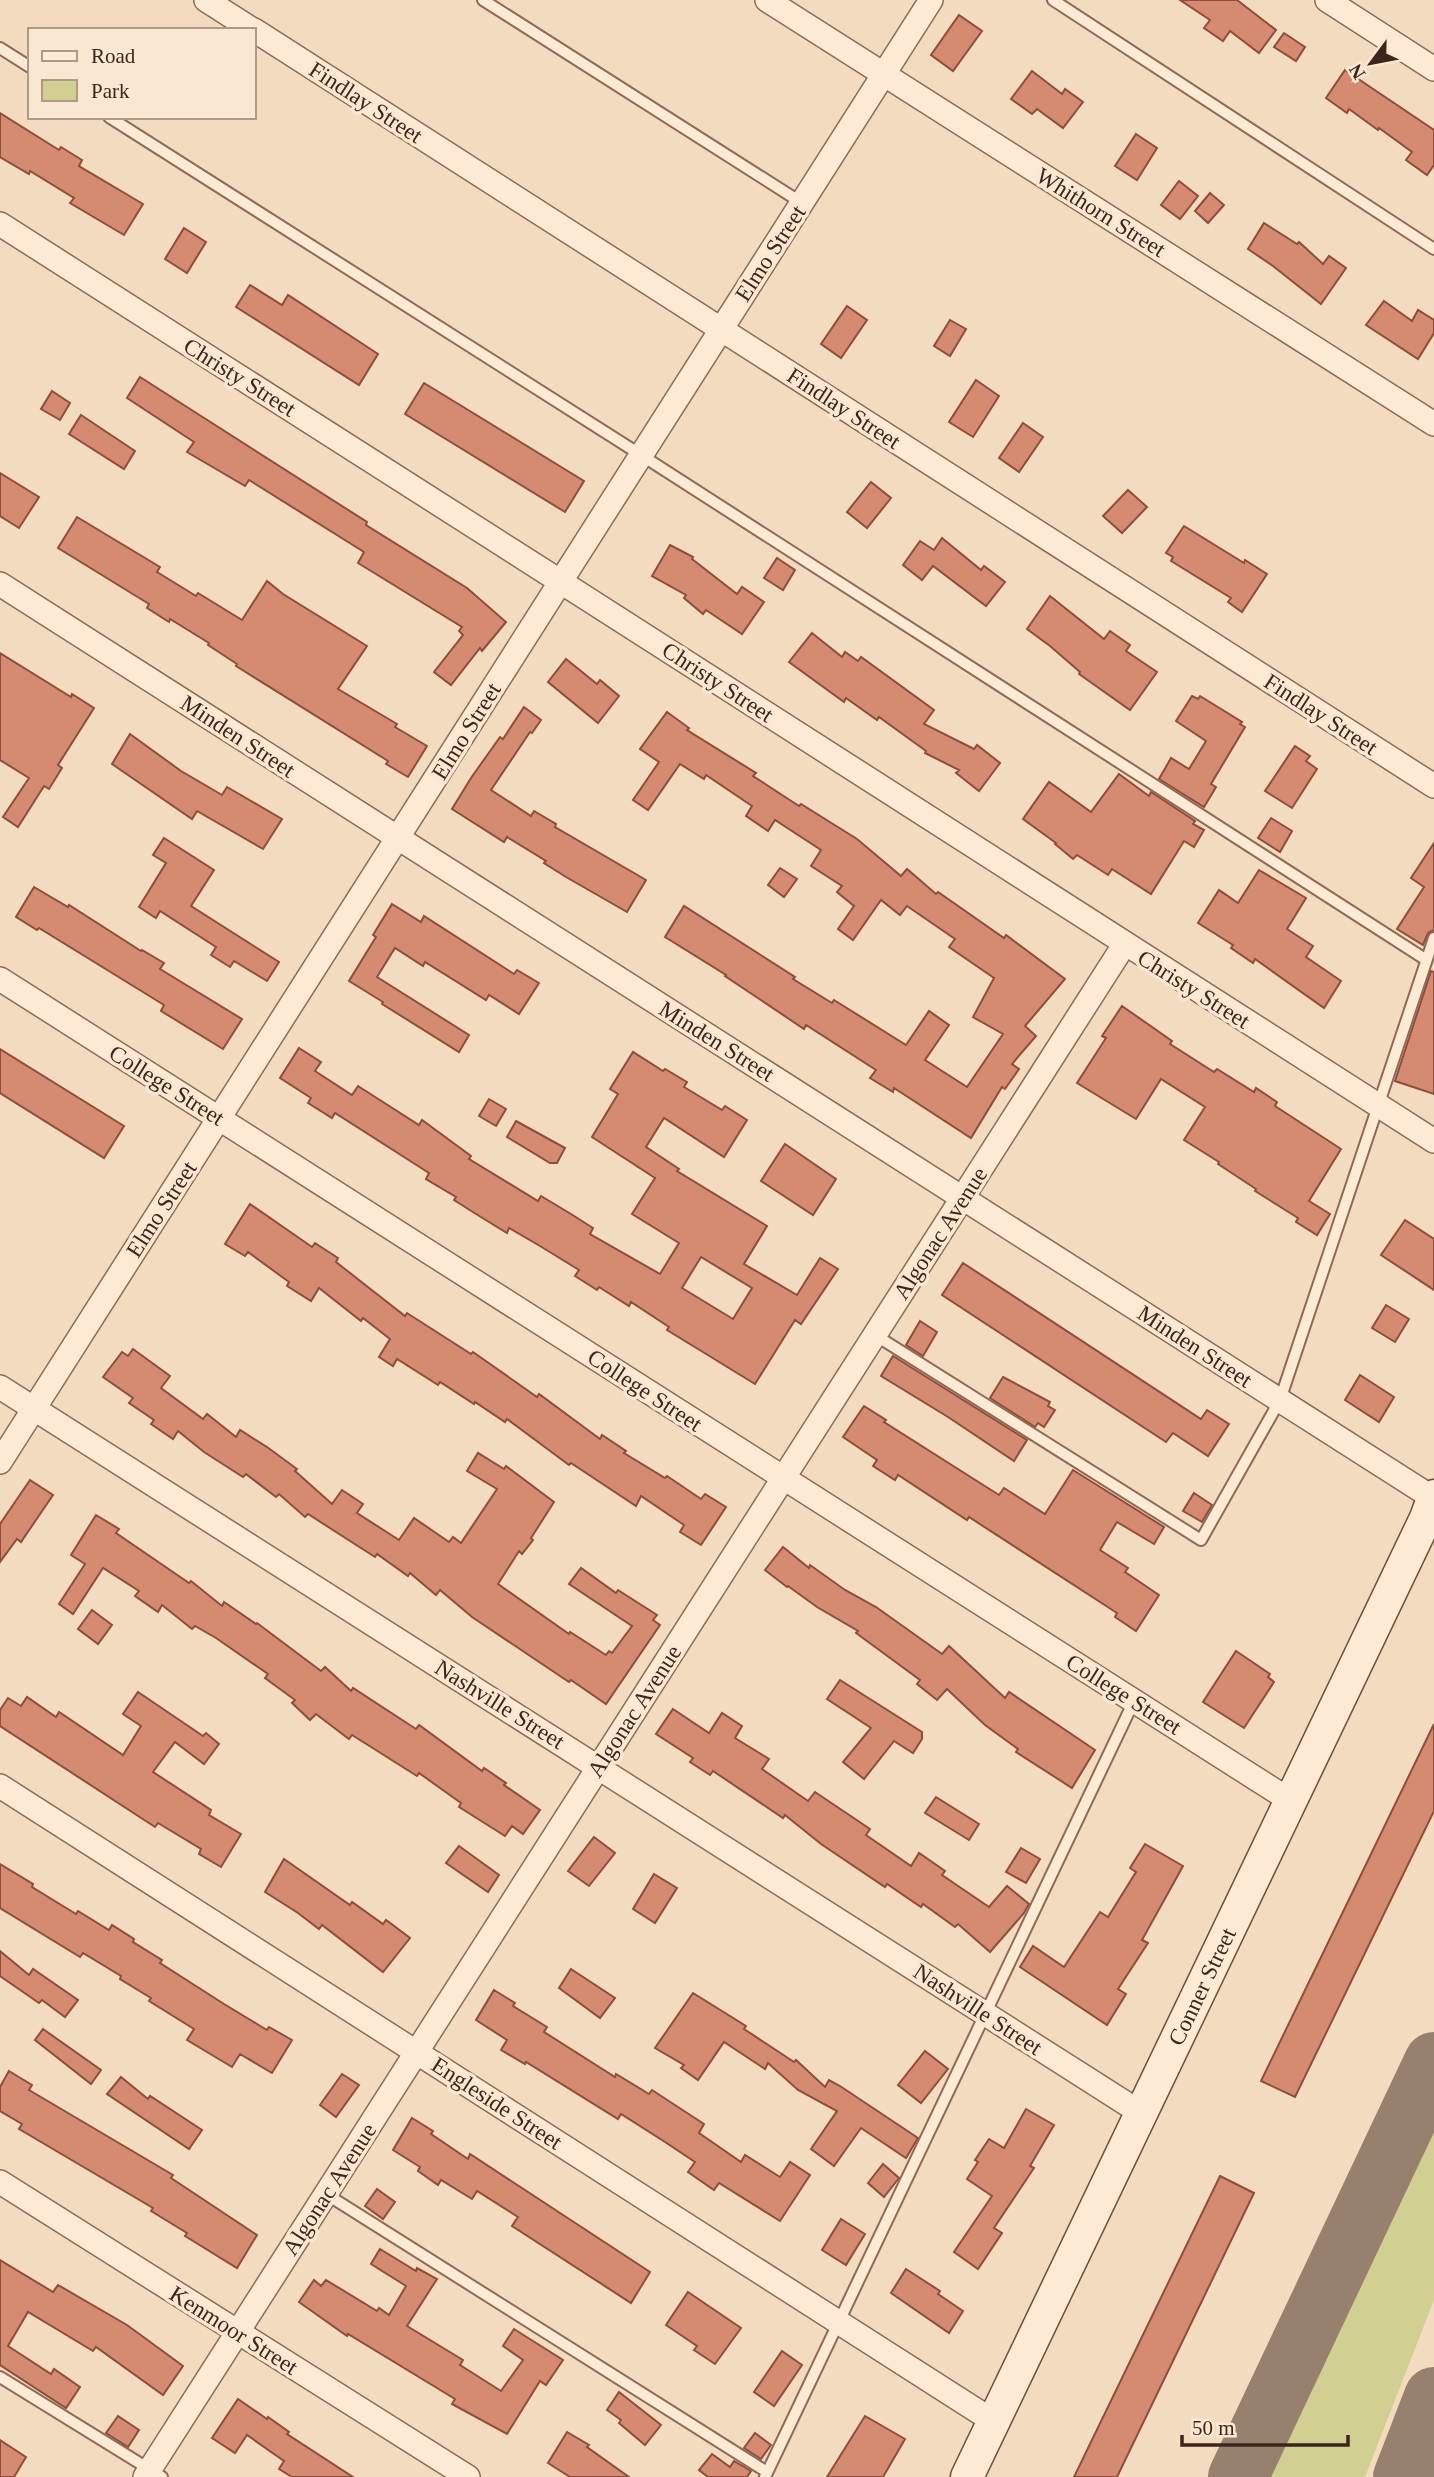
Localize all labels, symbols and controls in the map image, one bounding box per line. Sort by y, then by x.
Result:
legend [28,28,256,119]
north arrow [1336,28,1406,98]
text: Road [91,44,136,68]
street label: Findlay Street [305,57,427,149]
text: N [1344,60,1370,83]
text: Park [91,79,130,103]
street label: Whithorn Street [1032,163,1170,262]
street label: Elmo Street [730,200,811,306]
street label: Christy Street [179,333,301,422]
street label: Findlay Street [783,363,905,455]
street label: Christy Street [658,637,778,728]
street label: Findlay Street [1260,669,1382,761]
street label: Elmo Street [427,678,506,784]
street label: Minden Street [176,690,300,783]
street label: Christy Street [1133,945,1255,1034]
street label: Minden Street [655,996,779,1087]
street label: College Street [105,1040,229,1131]
street label: Elmo Street [121,1156,202,1262]
street label: Algonac Avenue [888,1163,992,1304]
street label: Minden Street [1133,1300,1257,1393]
street label: College Street [583,1344,707,1437]
street label: Algonac Avenue [582,1641,686,1782]
street label: College Street [1062,1649,1186,1740]
street label: Nashville Street [431,1655,569,1754]
street label: Conner Street [1164,1923,1241,2049]
street label: Nashville Street [909,1959,1047,2060]
street label: Engleside Street [427,2052,567,2155]
street label: Algonac Avenue [277,2119,381,2260]
street label: Kenmoor Street [165,2281,303,2380]
scale bar [1182,2404,1348,2448]
text: 50 m [1192,2416,1235,2440]

